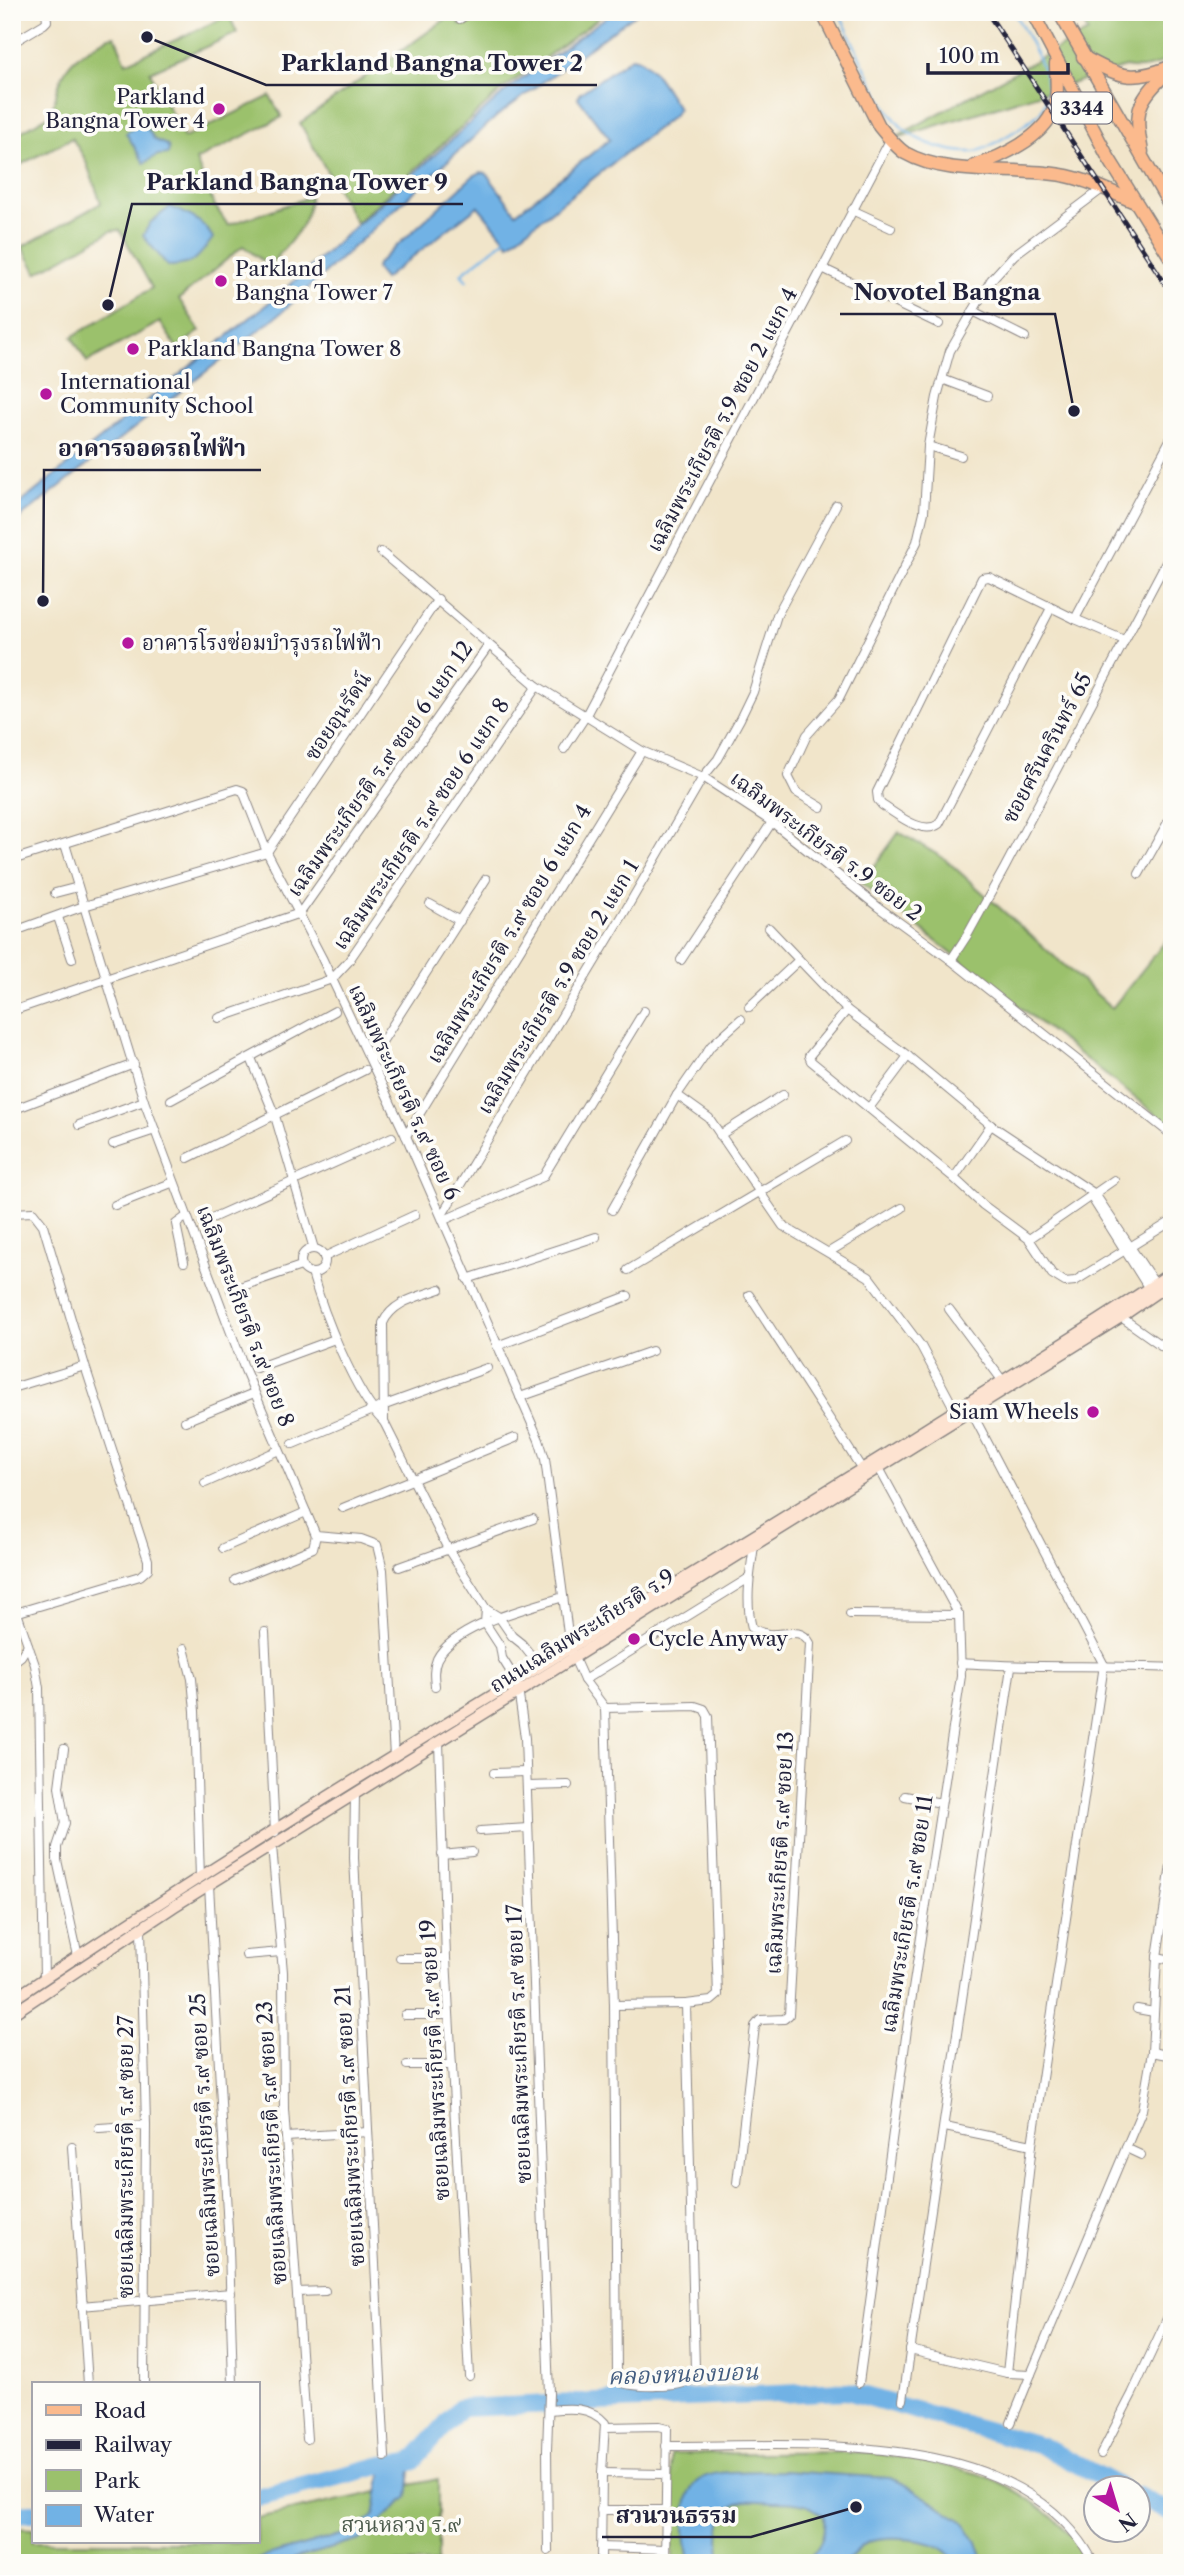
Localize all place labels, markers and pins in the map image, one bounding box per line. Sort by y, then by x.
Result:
callout: Parkland Bangna Tower 2 [266,41,597,85]
place label: Parkland Bangna Tower 4 [45,84,205,133]
marker: Parkland Bangna Tower 4 [211,101,227,117]
callout: Parkland Bangna Tower 9 [132,160,463,204]
place label: Parkland Bangna Tower 7 [235,256,394,305]
callout: Novotel Bangna [840,270,1055,314]
marker: Parkland Bangna Tower 7 [213,273,229,289]
place label: Parkland Bangna Tower 8 [147,336,402,361]
marker: Parkland Bangna Tower 8 [125,341,141,357]
place label: International Community School [60,369,253,418]
marker: International Community School [38,386,54,402]
callout: อาคารจอดรถไฟฟ้า [44,426,261,470]
place label: อาคารโรงซ่อมบำรุงรถไฟฟ้า [142,628,382,657]
marker: อาคารโรงซ่อมบำรุงรถไฟฟ้า [120,635,136,651]
place label: Siam Wheels [949,1399,1079,1424]
marker: Siam Wheels [1085,1404,1101,1420]
place label: Cycle Anyway [648,1626,788,1651]
marker: Cycle Anyway [626,1631,642,1647]
callout: สวนวนธรรม [602,2493,751,2537]

